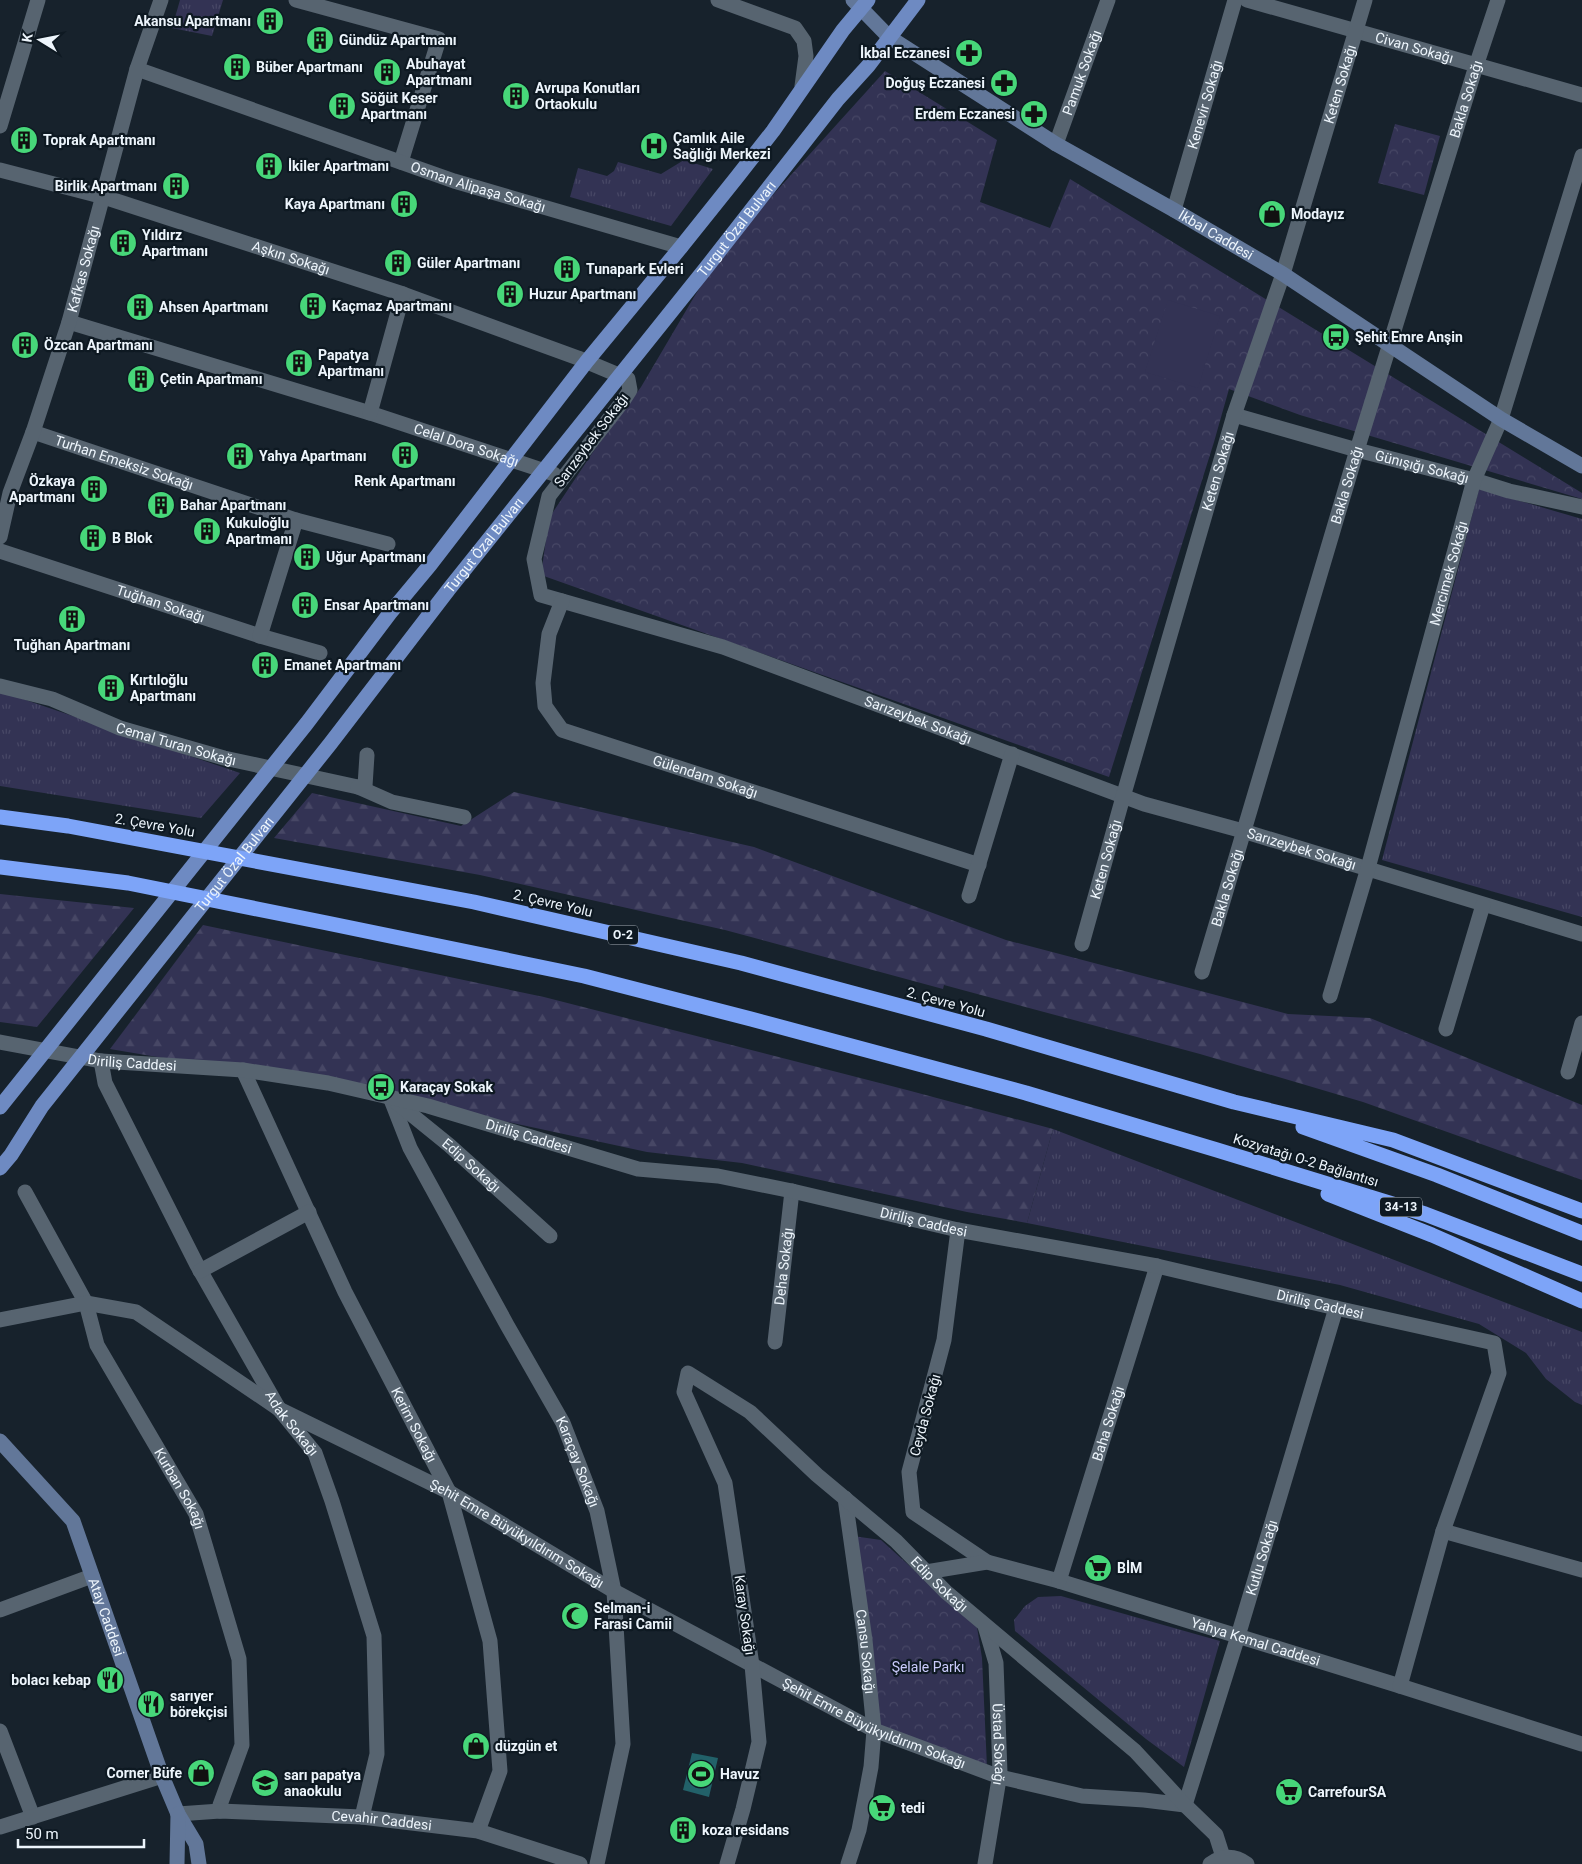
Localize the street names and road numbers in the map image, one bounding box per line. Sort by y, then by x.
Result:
street label: Pamuk Sokağı [1059,28,1105,117]
street label: Civan Sokağı [1374,29,1455,66]
street label: Keten Sokağı [1320,43,1359,125]
street label: Kenevir Sokağı [1184,58,1225,151]
street label: Bakla Sokağı [1446,58,1485,140]
street label: Osman Alipaşa Sokağı [409,158,547,215]
street label: Turgut Özal Bulvarı [694,178,779,280]
street label: İkbal Caddesi [1176,207,1256,263]
street label: Kafkas Sokağı [64,224,103,314]
street label: Aşkın Sokağı [250,238,332,278]
street label: Sarızeybek Sokağı [551,390,631,490]
street label: Celal Dora Sokağı [412,420,521,470]
street label: Keten Sokağı [1199,430,1237,513]
street label: Turhan Emeksiz Sokağı [53,432,195,493]
street label: Bakla Sokağı [1327,444,1366,526]
street label: Günışığı Sokağı [1373,447,1471,486]
street label: Turgut Özal Bulvarı [441,495,527,596]
street label: Mercimek Sokağı [1427,519,1470,627]
street label: Tuğhan Sokağı [114,582,207,625]
street label: Sarızeybek Sokağı [862,692,974,747]
street label: Cemal Turan Sokağı [114,719,238,768]
street label: Gülendam Sokağı [651,752,760,801]
street label: 2. Çevre Yolu [114,810,196,840]
street label: Turgut Özal Bulvarı [192,813,277,915]
street label: Keten Sokağı [1087,818,1124,901]
street label: Sarızeybek Sokağı [1245,825,1358,873]
street label: Bakla Sokağı [1208,847,1246,928]
street label: 2. Çevre Yolu [512,886,594,920]
road number: O-2 [608,926,638,944]
street label: 2. Çevre Yolu [905,984,987,1020]
street label: Diriliş Caddesi [87,1051,177,1074]
street label: Diriliş Caddesi [484,1116,574,1157]
street label: Kozyatağı O-2 Bağlantısı [1231,1130,1381,1190]
street label: Edip Sokağı [439,1135,504,1196]
road number: 34-13 [1380,1198,1422,1216]
street label: Diriliş Caddesi [879,1204,969,1240]
street label: Deha Sokağı [771,1227,796,1306]
street label: Diriliş Caddesi [1275,1286,1365,1322]
street label: Ceyda Sokağı [906,1372,944,1458]
street label: Baha Sokağı [1089,1384,1127,1463]
street label: Kerim Sokağı [388,1385,440,1465]
street label: Adak Sokağı [262,1388,322,1459]
street label: Karaçay Sokağı [553,1413,603,1509]
street label: Kurban Sokağı [151,1445,208,1531]
street label: Şehit Emre Büyükyıldırım Sokağı [427,1476,607,1591]
street label: Kutlu Sokağı [1243,1518,1280,1597]
street label: Edip Sokağı [908,1553,971,1615]
street label: Karay Sokağı [731,1574,759,1656]
street label: Atay Caddesi [85,1576,128,1658]
street label: Cansu Sokağı [853,1608,878,1695]
street label: Yahya Kemal Caddesi [1189,1614,1322,1669]
street label: Şehit Emre Büyükyıldırım Sokağı [780,1675,968,1771]
street label: Üstad Sokağı [989,1703,1008,1787]
street label: Cevahir Caddesi [331,1808,433,1833]

